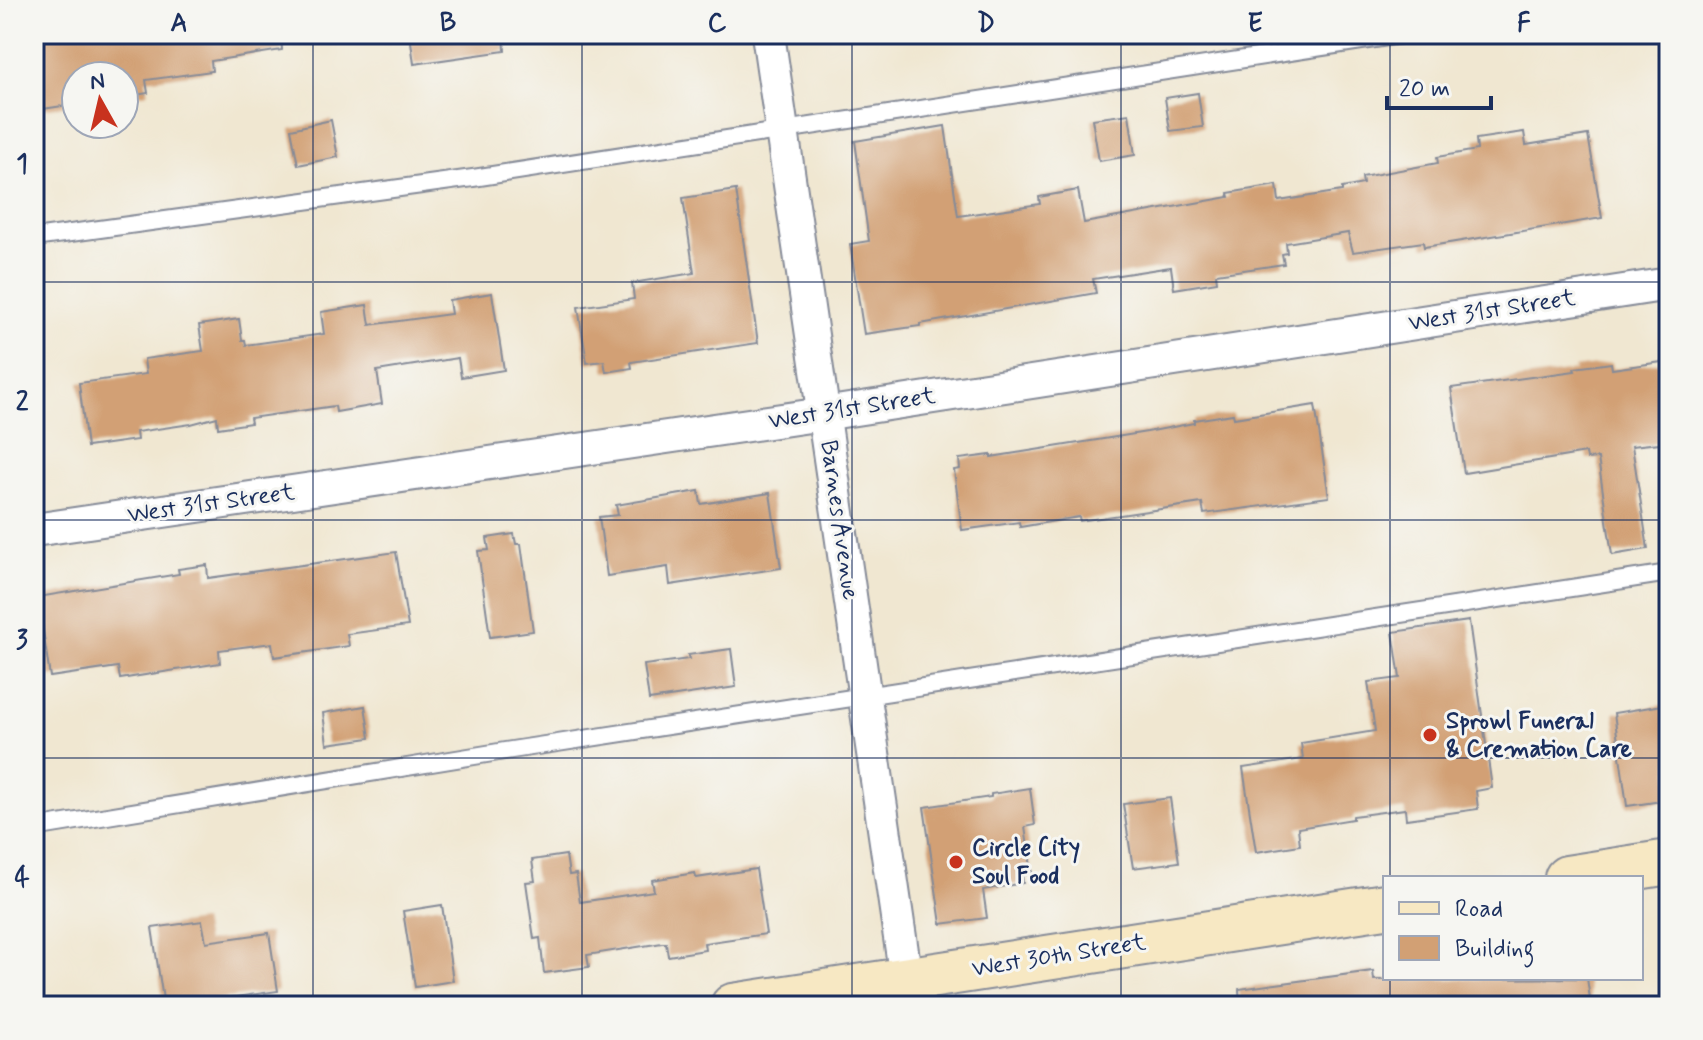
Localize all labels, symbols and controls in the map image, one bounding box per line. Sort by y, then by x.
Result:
text: A [170,7,188,41]
text: B [440,7,456,41]
text: C [708,7,727,41]
text: D [977,7,995,41]
text: E [1247,7,1263,41]
text: F [1517,7,1531,41]
north arrow [60,60,140,140]
scale bar [1387,60,1491,110]
text: N [88,67,107,97]
text: 20 m [1399,74,1450,105]
text: 1 [16,148,28,182]
street label: West 31st Street [1406,283,1578,339]
street label: West 31st Street [766,381,938,437]
text: 2 [16,386,29,420]
street label: Barnes Avenue [812,438,866,602]
street label: West 31st Street [125,477,297,531]
text: 3 [16,624,28,658]
place label: Sprowl Funeral & Cremation Care [1446,706,1633,765]
marker: Sprowl Funeral & Cremation Care [1421,726,1439,744]
place label: Circle City Soul Food [972,833,1080,892]
marker: Circle City Soul Food [947,853,965,871]
text: 4 [14,862,30,896]
legend [1383,876,1643,980]
text: Road [1455,894,1503,925]
street label: West 30th Street [970,927,1148,985]
text: Building [1455,934,1535,968]

